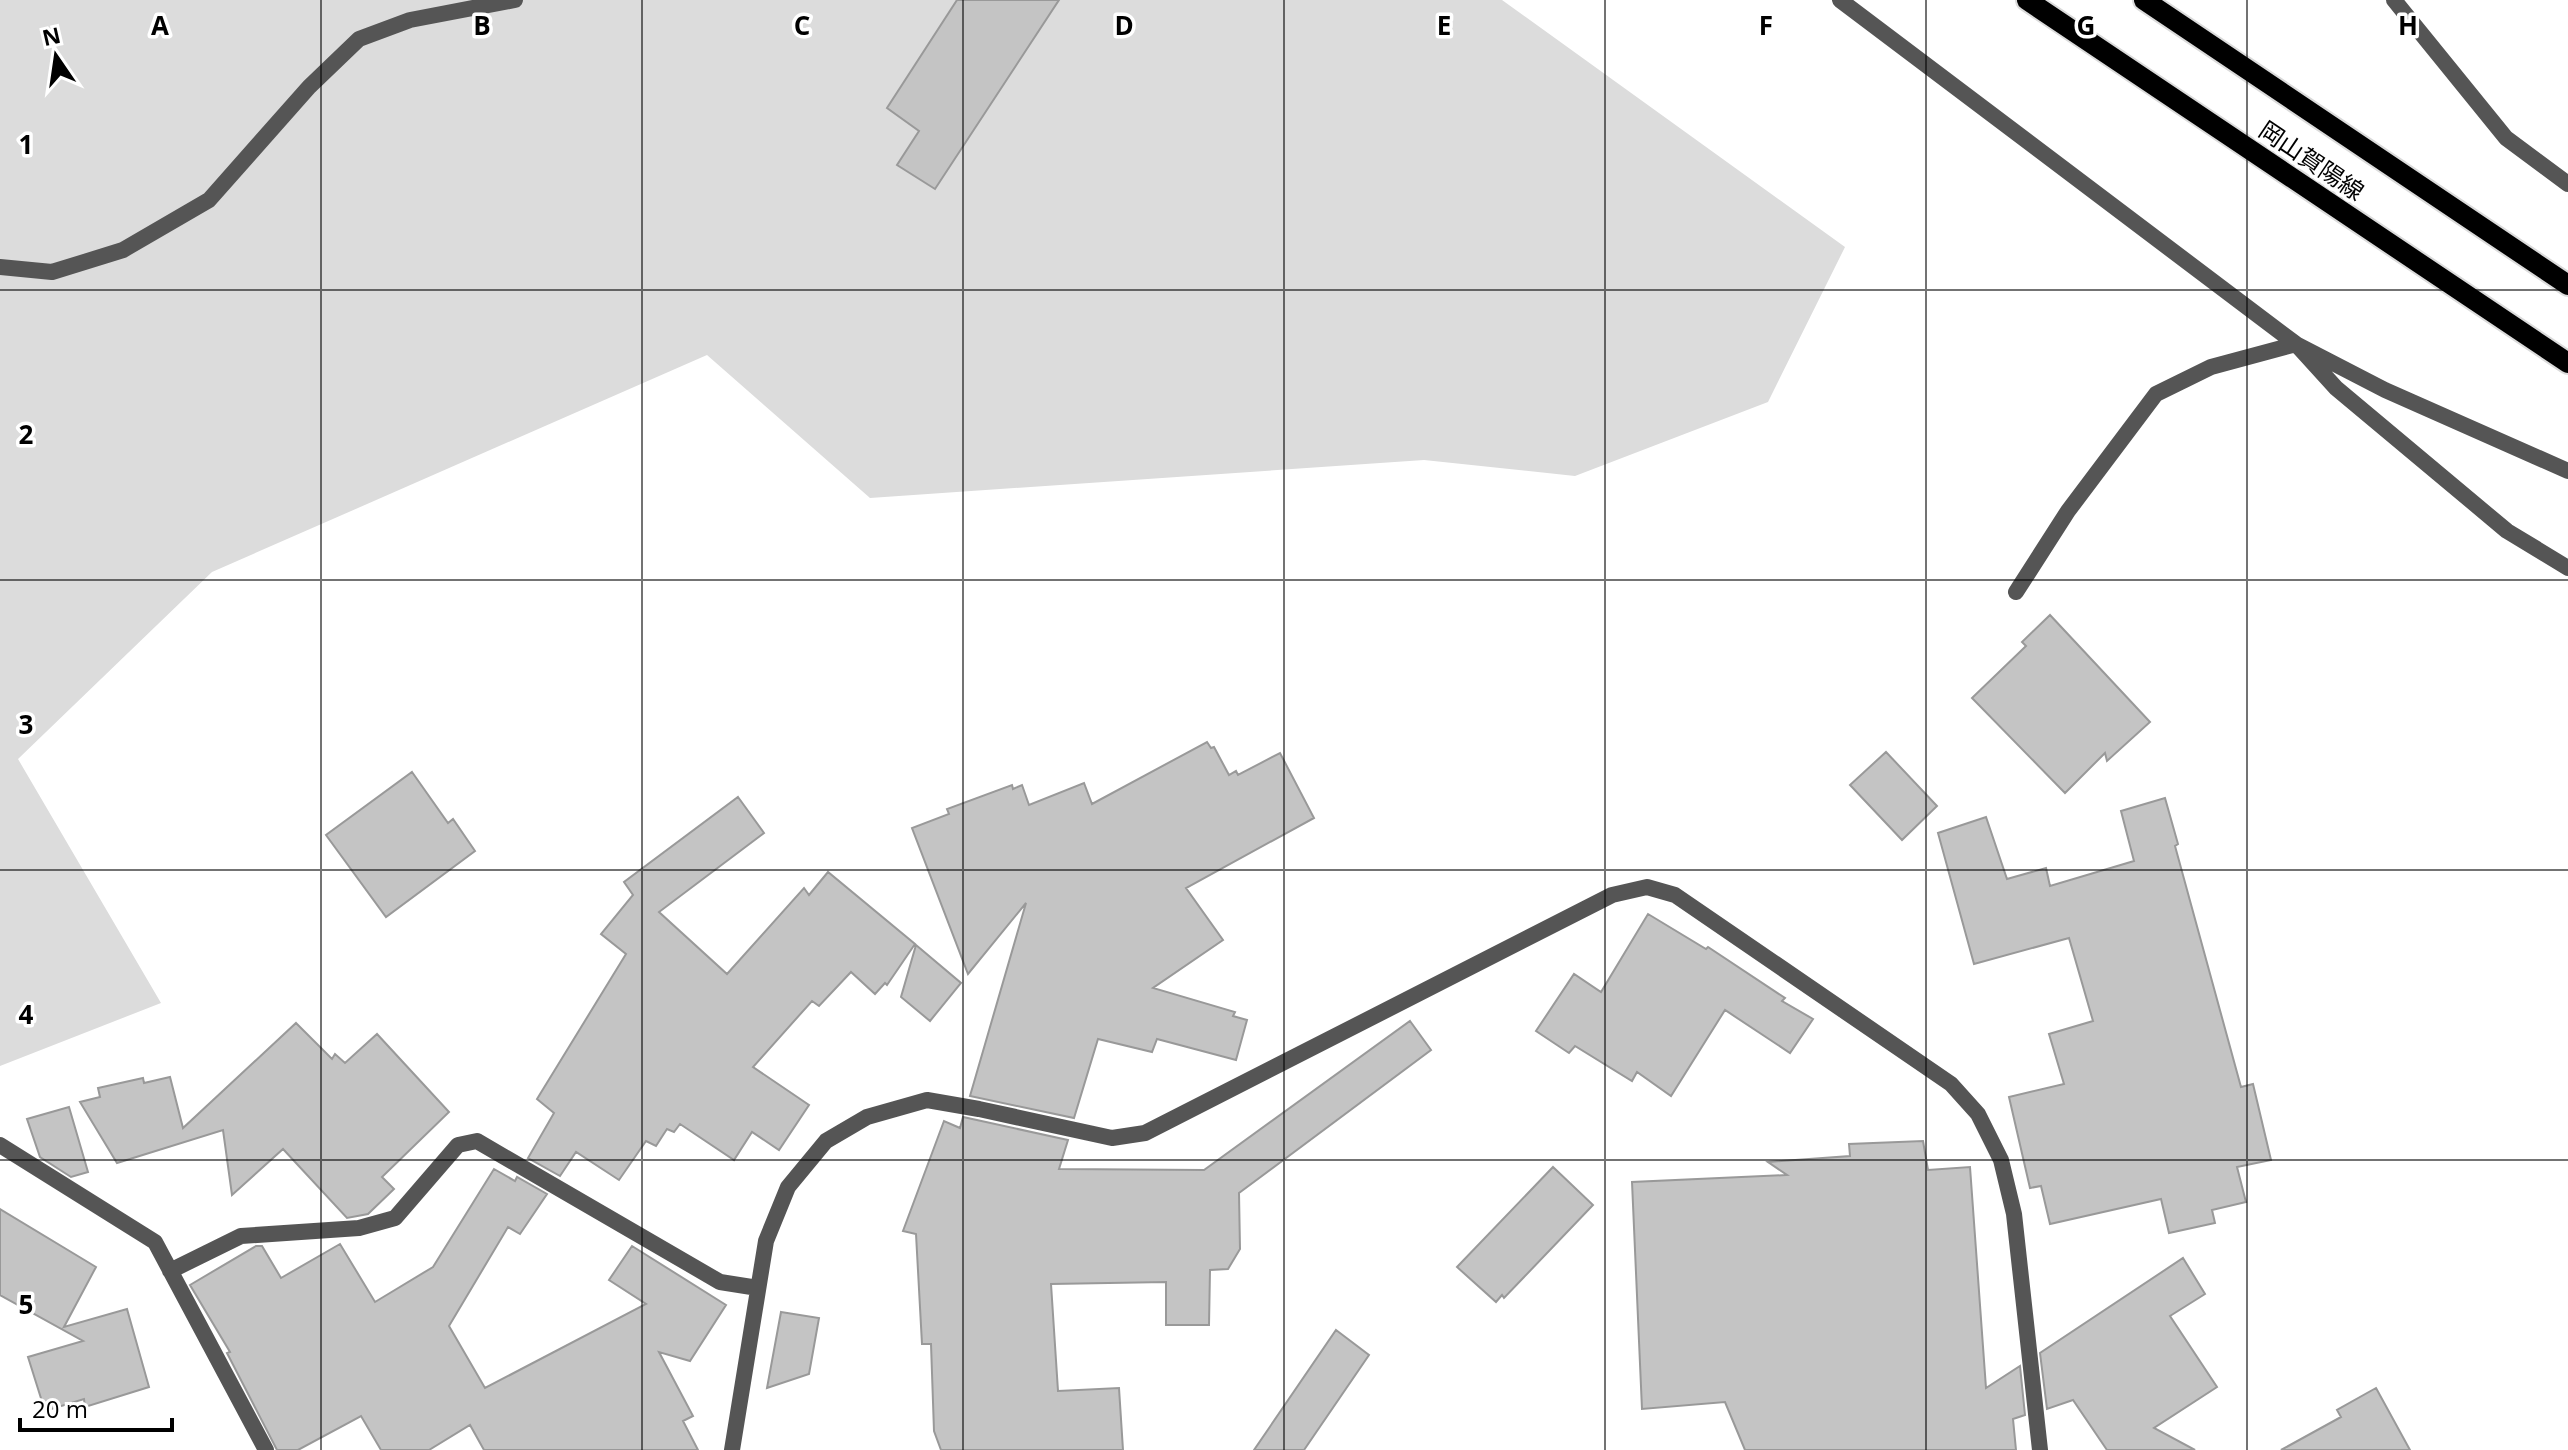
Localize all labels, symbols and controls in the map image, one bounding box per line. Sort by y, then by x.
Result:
text: A [151,7,169,43]
text: B [473,7,491,43]
text: C [794,7,810,43]
text: D [1114,7,1134,43]
text: E [1437,7,1451,43]
text: F [1759,7,1773,43]
text: G [2077,7,2095,43]
text: H [2398,7,2418,43]
north arrow [16,16,96,96]
text: N [39,19,63,52]
street label: 岡山賀陽線 [2253,113,2371,207]
text: 1 [19,126,33,162]
text: 2 [19,416,34,452]
text: 3 [19,706,33,742]
text: 4 [19,996,34,1032]
text: 5 [19,1286,33,1322]
scale bar [20,1382,172,1432]
text: 20 m [32,1392,88,1425]

